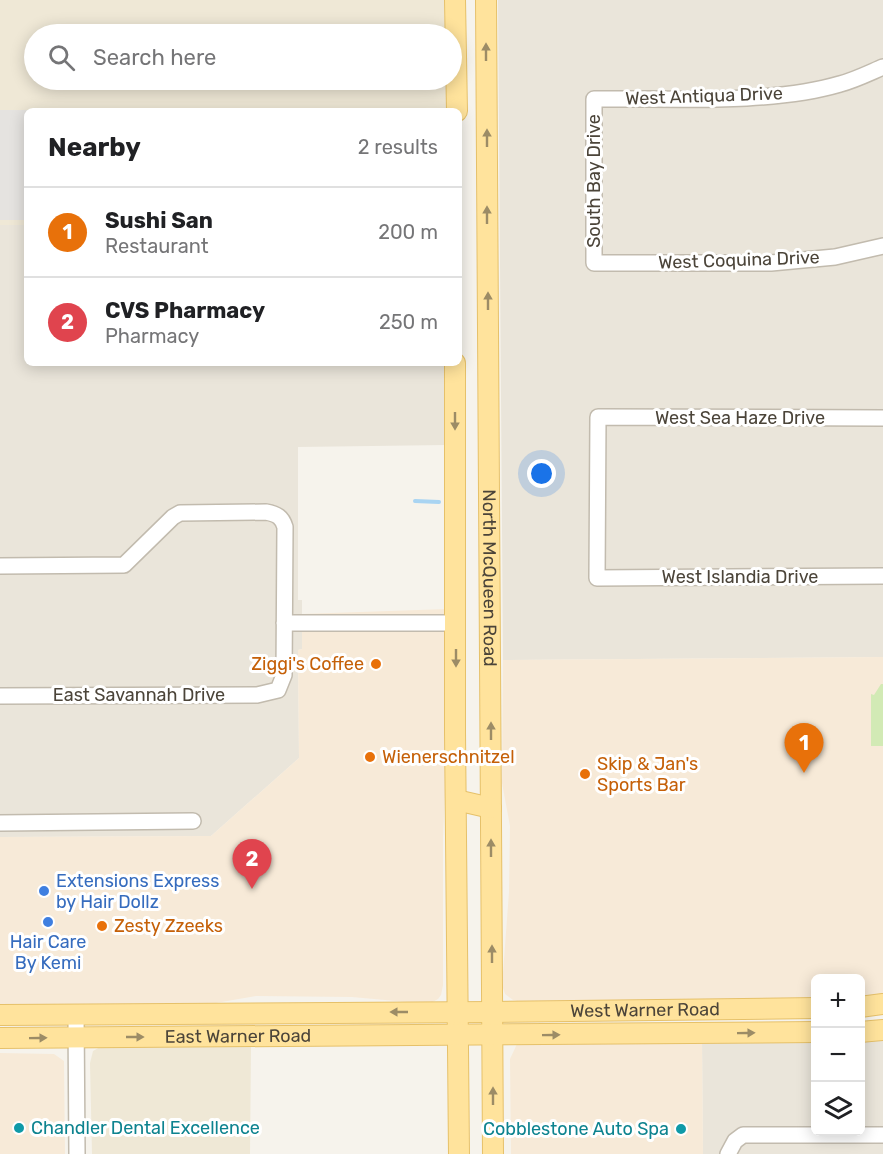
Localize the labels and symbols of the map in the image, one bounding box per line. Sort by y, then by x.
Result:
one-way arrow [481,42,491,61]
street label: West Antiqua Drive [625,82,783,110]
street label: South Bay Drive [583,114,605,248]
one-way arrow [482,129,491,148]
one-way arrow [482,206,492,225]
street label: West Coquina Drive [658,246,820,274]
one-way arrow [483,291,493,310]
street label: West Sea Haze Drive [655,407,825,429]
one-way arrow [450,412,460,431]
your location [527,459,556,488]
street label: North McQueen Road [478,489,501,667]
street label: West Islandia Drive [662,566,818,588]
one-way arrow [451,649,461,668]
place label: Ziggi's Coffee [251,653,364,675]
marker: Ziggi's Coffee [369,657,383,671]
street label: East Savannah Drive [53,684,225,706]
one-way arrow [486,721,496,740]
pin: 1 [784,724,824,773]
place label: Wienerschnitzel [382,746,515,768]
marker: Wienerschnitzel [363,750,377,764]
place label: Skip & Jan's Sports Bar [597,753,698,796]
marker: Skip & Jan's Sports Bar [578,767,592,781]
one-way arrow [486,839,496,858]
pin: 2 [232,840,272,889]
place label: Extensions Express by Hair Dollz [56,870,219,913]
marker: Extensions Express by Hair Dollz [37,884,51,898]
marker: Hair Care By Kemi [41,915,55,929]
place label: Zesty Zzeeks [114,915,223,937]
marker: Zesty Zzeeks [95,919,109,933]
place label: Hair Care By Kemi [10,931,86,974]
one-way arrow [487,944,497,963]
street label: West Warner Road [570,998,720,1022]
one-way arrow [390,1008,409,1017]
street label: East Warner Road [165,1025,311,1048]
one-way arrow [736,1028,755,1038]
one-way arrow [541,1030,560,1040]
one-way arrow [125,1032,144,1042]
one-way arrow [29,1033,48,1043]
one-way arrow [488,1086,498,1105]
place label: Chandler Dental Excellence [31,1117,260,1139]
place label: Cobblestone Auto Spa [483,1118,669,1140]
marker: Chandler Dental Excellence [12,1121,26,1135]
marker: Cobblestone Auto Spa [674,1122,688,1136]

